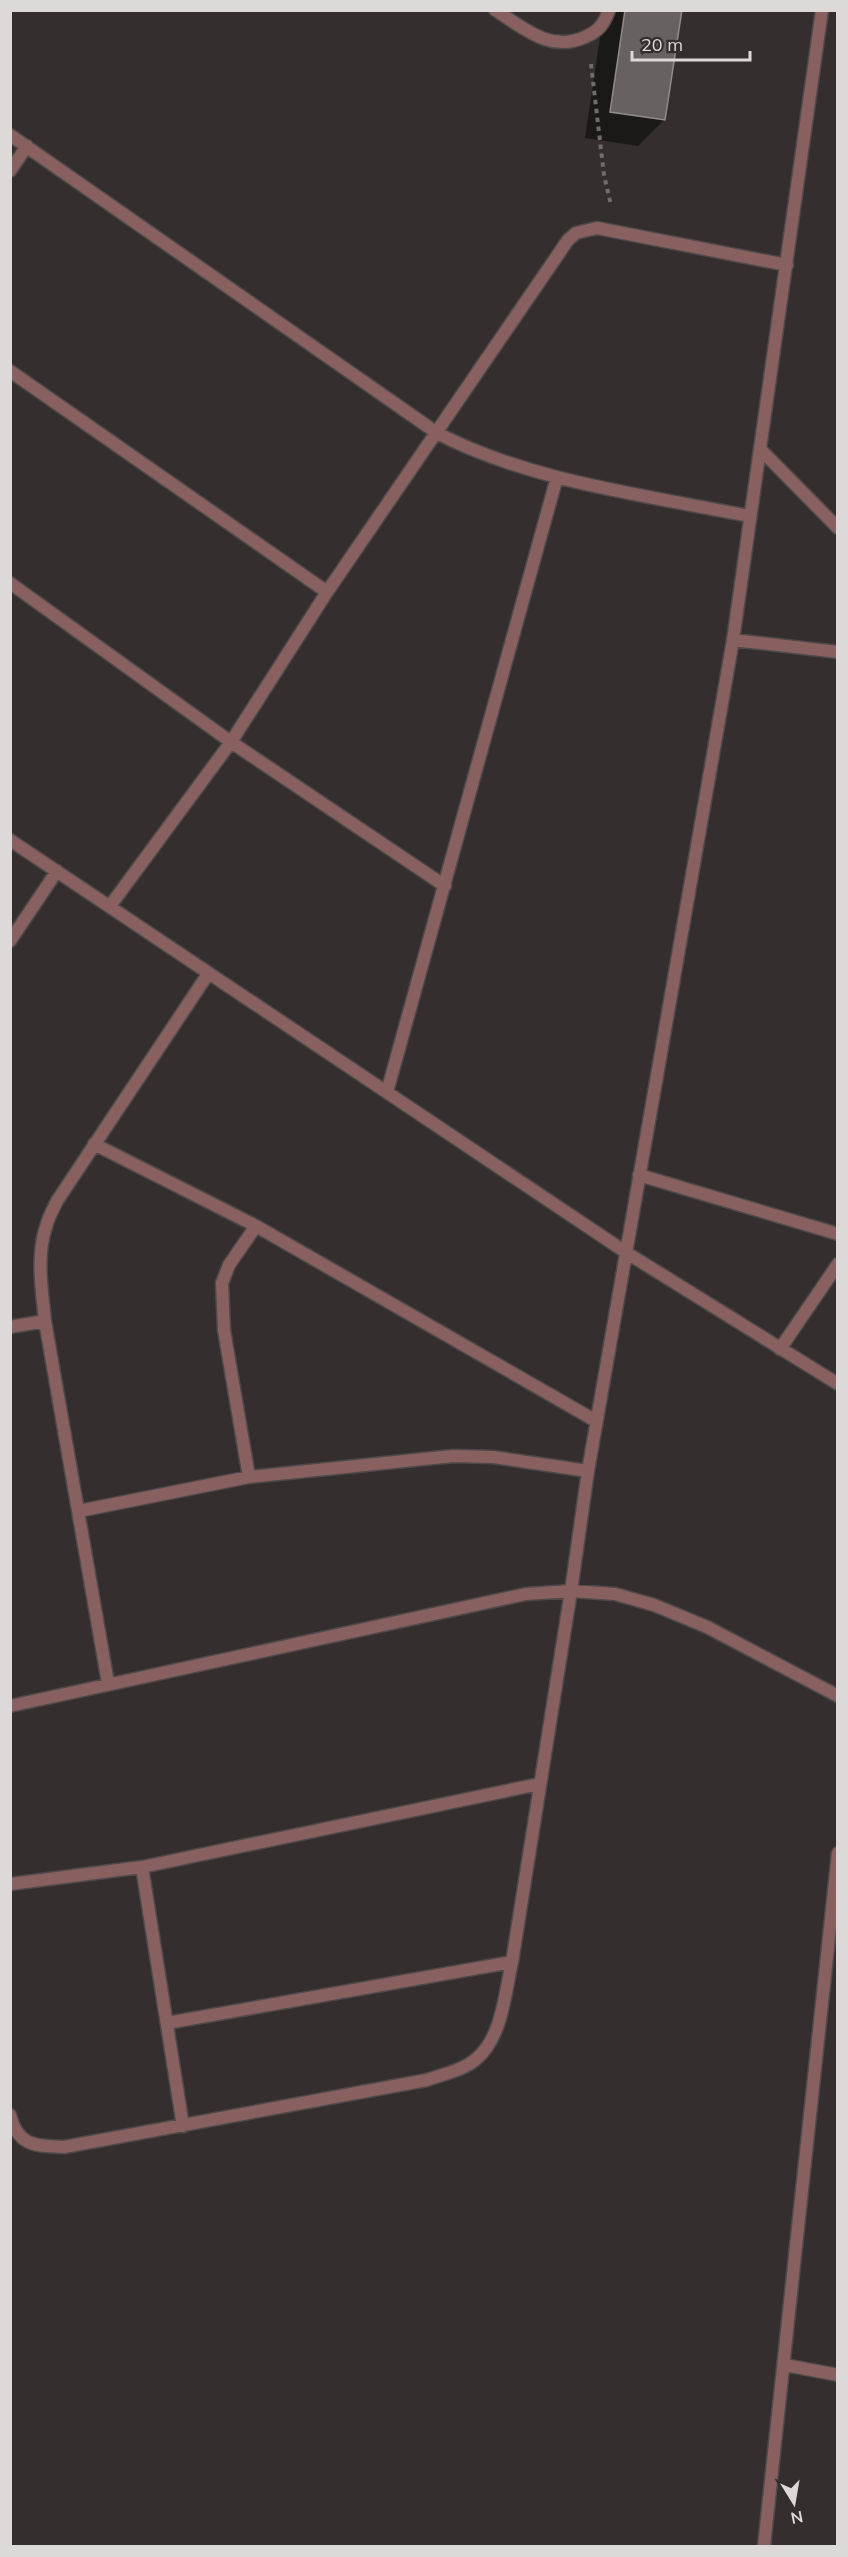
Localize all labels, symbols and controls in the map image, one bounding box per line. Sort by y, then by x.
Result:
scale bar [632,24,750,62]
text: 20 m [641,33,683,56]
north arrow [764,2473,824,2533]
text: N [789,2507,805,2529]

